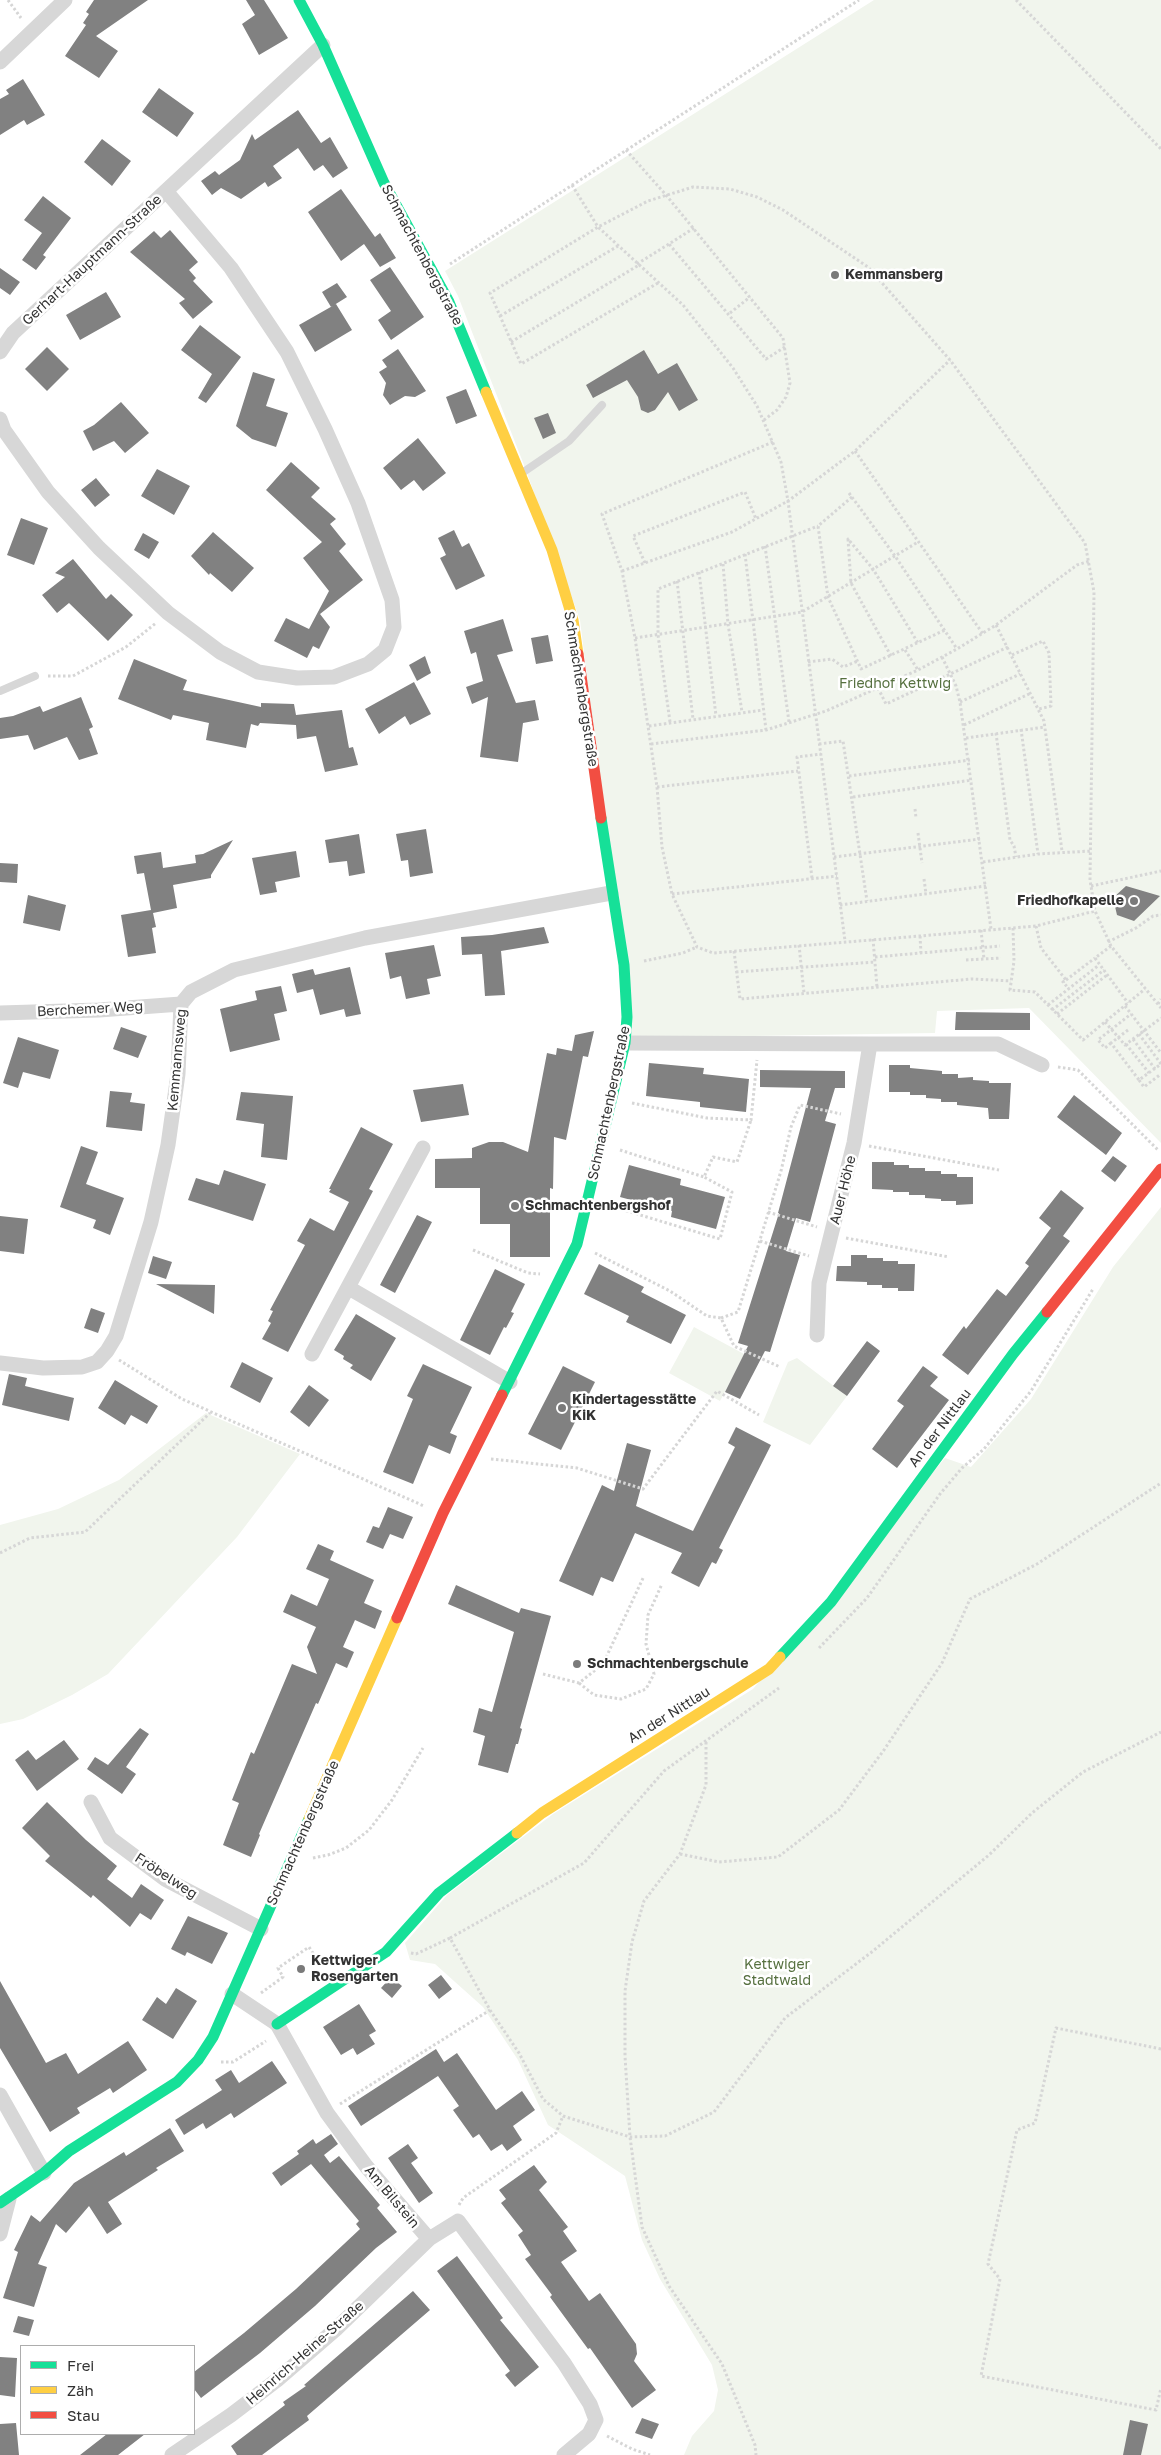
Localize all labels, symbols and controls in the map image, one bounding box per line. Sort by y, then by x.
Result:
street label: Schmachtenbergstraße [378,182,466,328]
street label: Gerhart-Hauptmann-Straße [19,191,165,329]
place label: Kemmansberg [845,267,943,283]
marker: Kemmansberg [829,269,841,281]
street label: Schmachtenbergstraße [560,610,602,768]
park label: Friedhof Kettwig [839,676,951,692]
place label: Friedhofkapelle [1017,893,1124,909]
marker: Friedhofkapelle [1128,895,1140,907]
street label: Berchemer Weg [37,998,143,1020]
street label: Kemmannsweg [164,1008,190,1112]
street label: Schmachtenbergstraße [584,1024,634,1182]
street label: Auer Höhe [826,1154,860,1226]
place label: Schmachtenbergshof [525,1198,671,1214]
marker: Schmachtenbergshof [509,1200,521,1212]
street label: An der Nittlau [905,1386,975,1470]
place label: Kindertagesstätte KiK [572,1392,696,1424]
marker: Kindertagesstätte KiK [556,1402,568,1414]
place label: Schmachtenbergschule [587,1656,748,1672]
marker: Schmachtenbergschule [571,1658,583,1670]
street label: An der Nittlau [625,1683,713,1747]
street label: Schmachtenbergstraße [263,1758,343,1908]
street label: Fröbelweg [132,1850,200,1902]
place label: Kettwiger Rosengarten [311,1953,398,1985]
park label: Kettwiger Stadtwald [743,1957,811,1990]
marker: Kettwiger Rosengarten [295,1963,307,1975]
street label: Am Bilstein [361,2162,423,2232]
street label: Heinrich-Heine-Straße [243,2297,367,2409]
legend [20,2345,195,2435]
text: Frei [67,2356,94,2374]
text: Zäh [67,2381,94,2399]
text: Stau [67,2406,100,2424]

